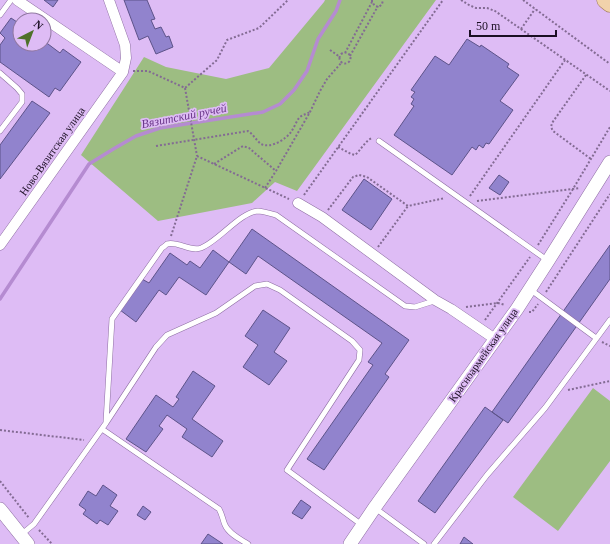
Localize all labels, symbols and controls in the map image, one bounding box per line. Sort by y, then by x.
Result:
north arrow [12,12,52,52]
scale bar [470,12,556,38]
text: N [32,17,46,32]
text: 50 m [476,19,501,33]
water label: Вязитский ручей [140,101,228,131]
street label: Ново-Вязитская улица [17,104,87,198]
street label: Красноармейская улица [446,306,520,404]

